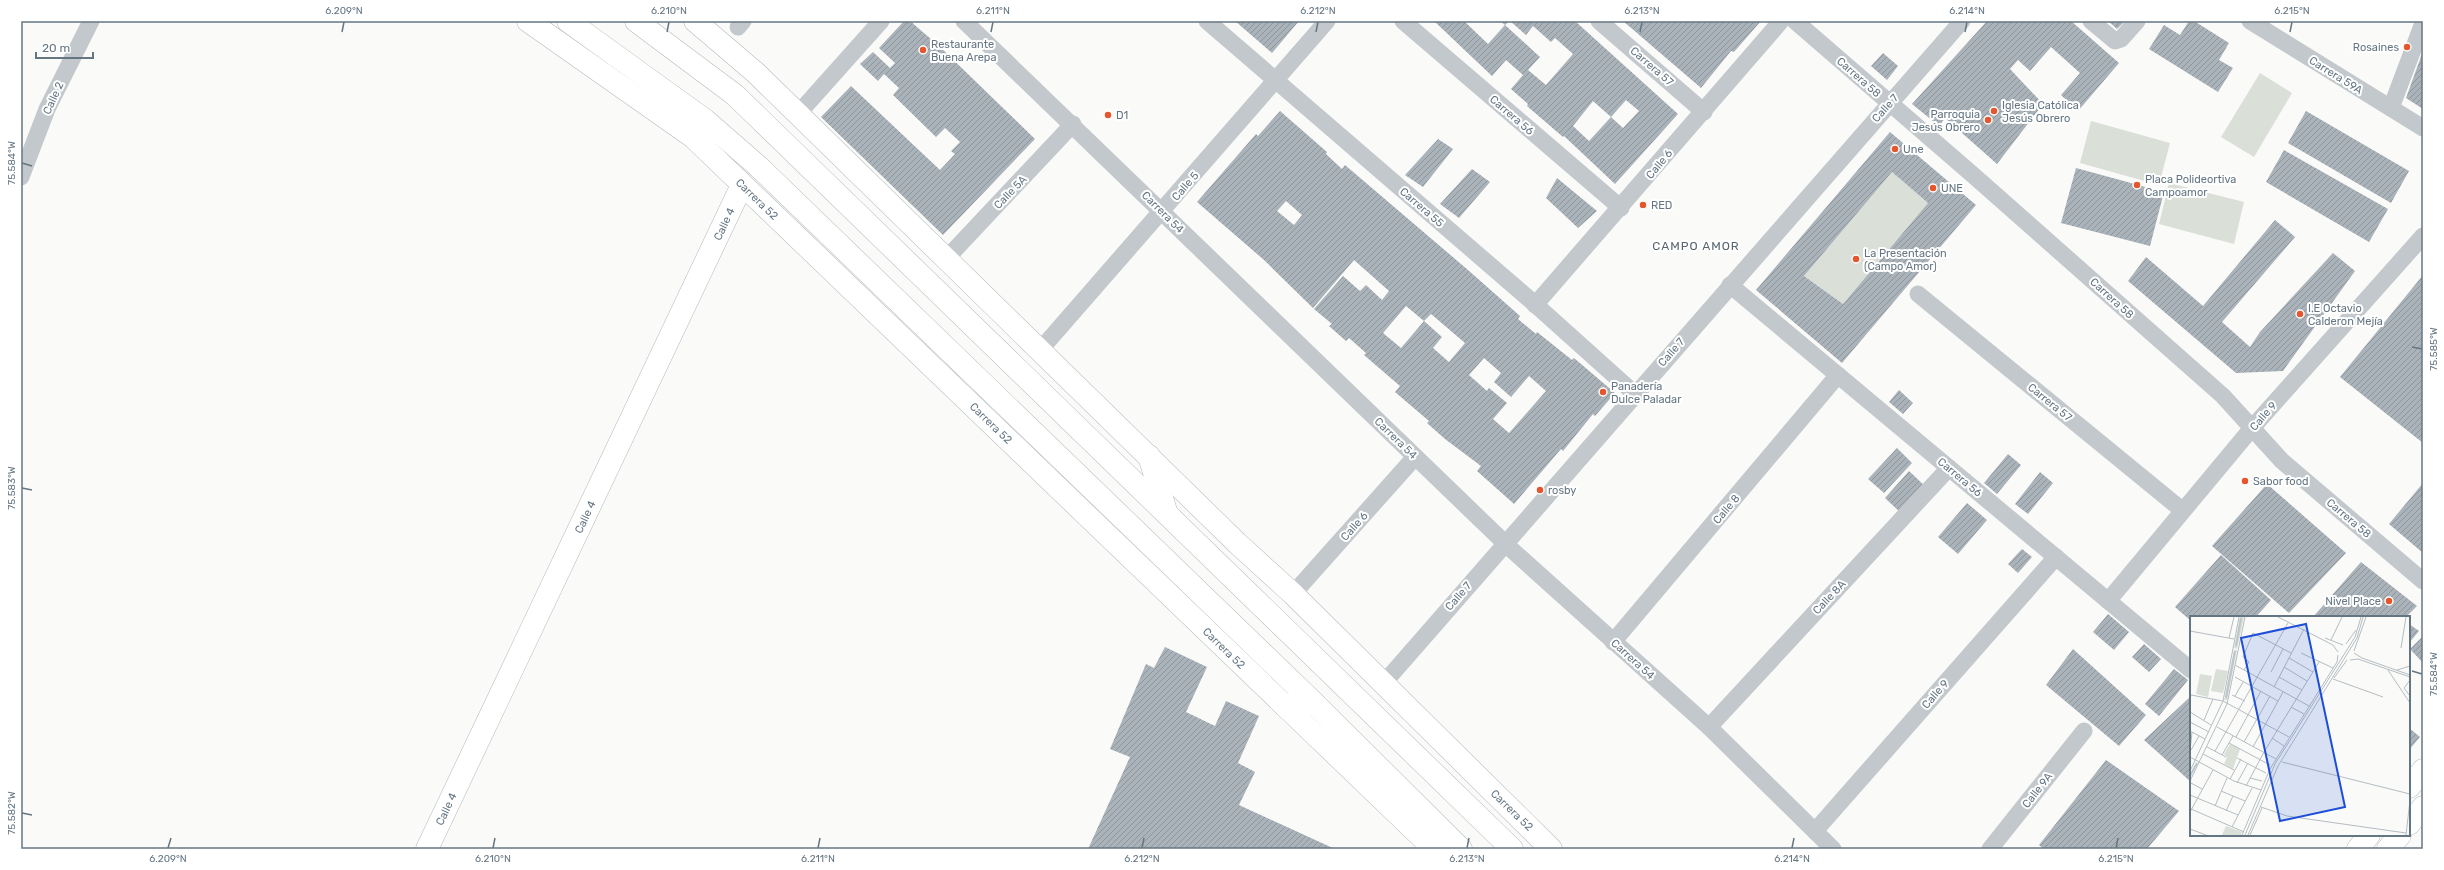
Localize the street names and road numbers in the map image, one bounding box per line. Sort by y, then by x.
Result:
street label: Carrera 57 [1627,44,1676,89]
street label: Carrera 59A [2307,54,2365,97]
street label: Carrera 58 [1834,55,1883,100]
street label: Calle 2 [40,80,67,116]
street label: Calle 7 [1869,91,1902,125]
street label: Carrera 56 [1487,93,1537,138]
street label: Calle 6 [1643,147,1676,182]
street label: Calle 5 [1169,169,1202,203]
street label: Calle 5A [991,172,1030,212]
street label: Carrera 52 [733,176,780,223]
street label: Carrera 55 [1397,185,1447,230]
street label: Carrera 54 [1139,189,1186,236]
street label: Calle 4 [711,206,738,243]
street label: Carrera 58 [2087,275,2136,321]
street label: Calle 7 [1656,335,1687,369]
street label: Carrera 57 [2025,381,2075,424]
street label: Calle 9 [2247,399,2279,433]
street label: Carrera 52 [967,400,1014,447]
street label: Carrera 54 [1372,415,1420,462]
street label: Carrera 56 [1935,455,1985,500]
street label: Calle 8 [1710,492,1742,527]
street label: Carrera 58 [2324,496,2374,541]
street label: Calle 4 [572,499,599,536]
street label: Calle 6 [1338,509,1371,543]
street label: Calle 8A [1810,577,1849,617]
street label: Calle 7 [1443,579,1474,613]
street label: Carrera 52 [1200,625,1247,672]
street label: Carrera 54 [1608,636,1657,682]
street label: Calle 9 [1919,677,1951,711]
street label: Calle 9A [2020,770,2056,811]
street label: Carrera 52 [1488,787,1535,834]
street label: Calle 4 [433,791,460,828]

